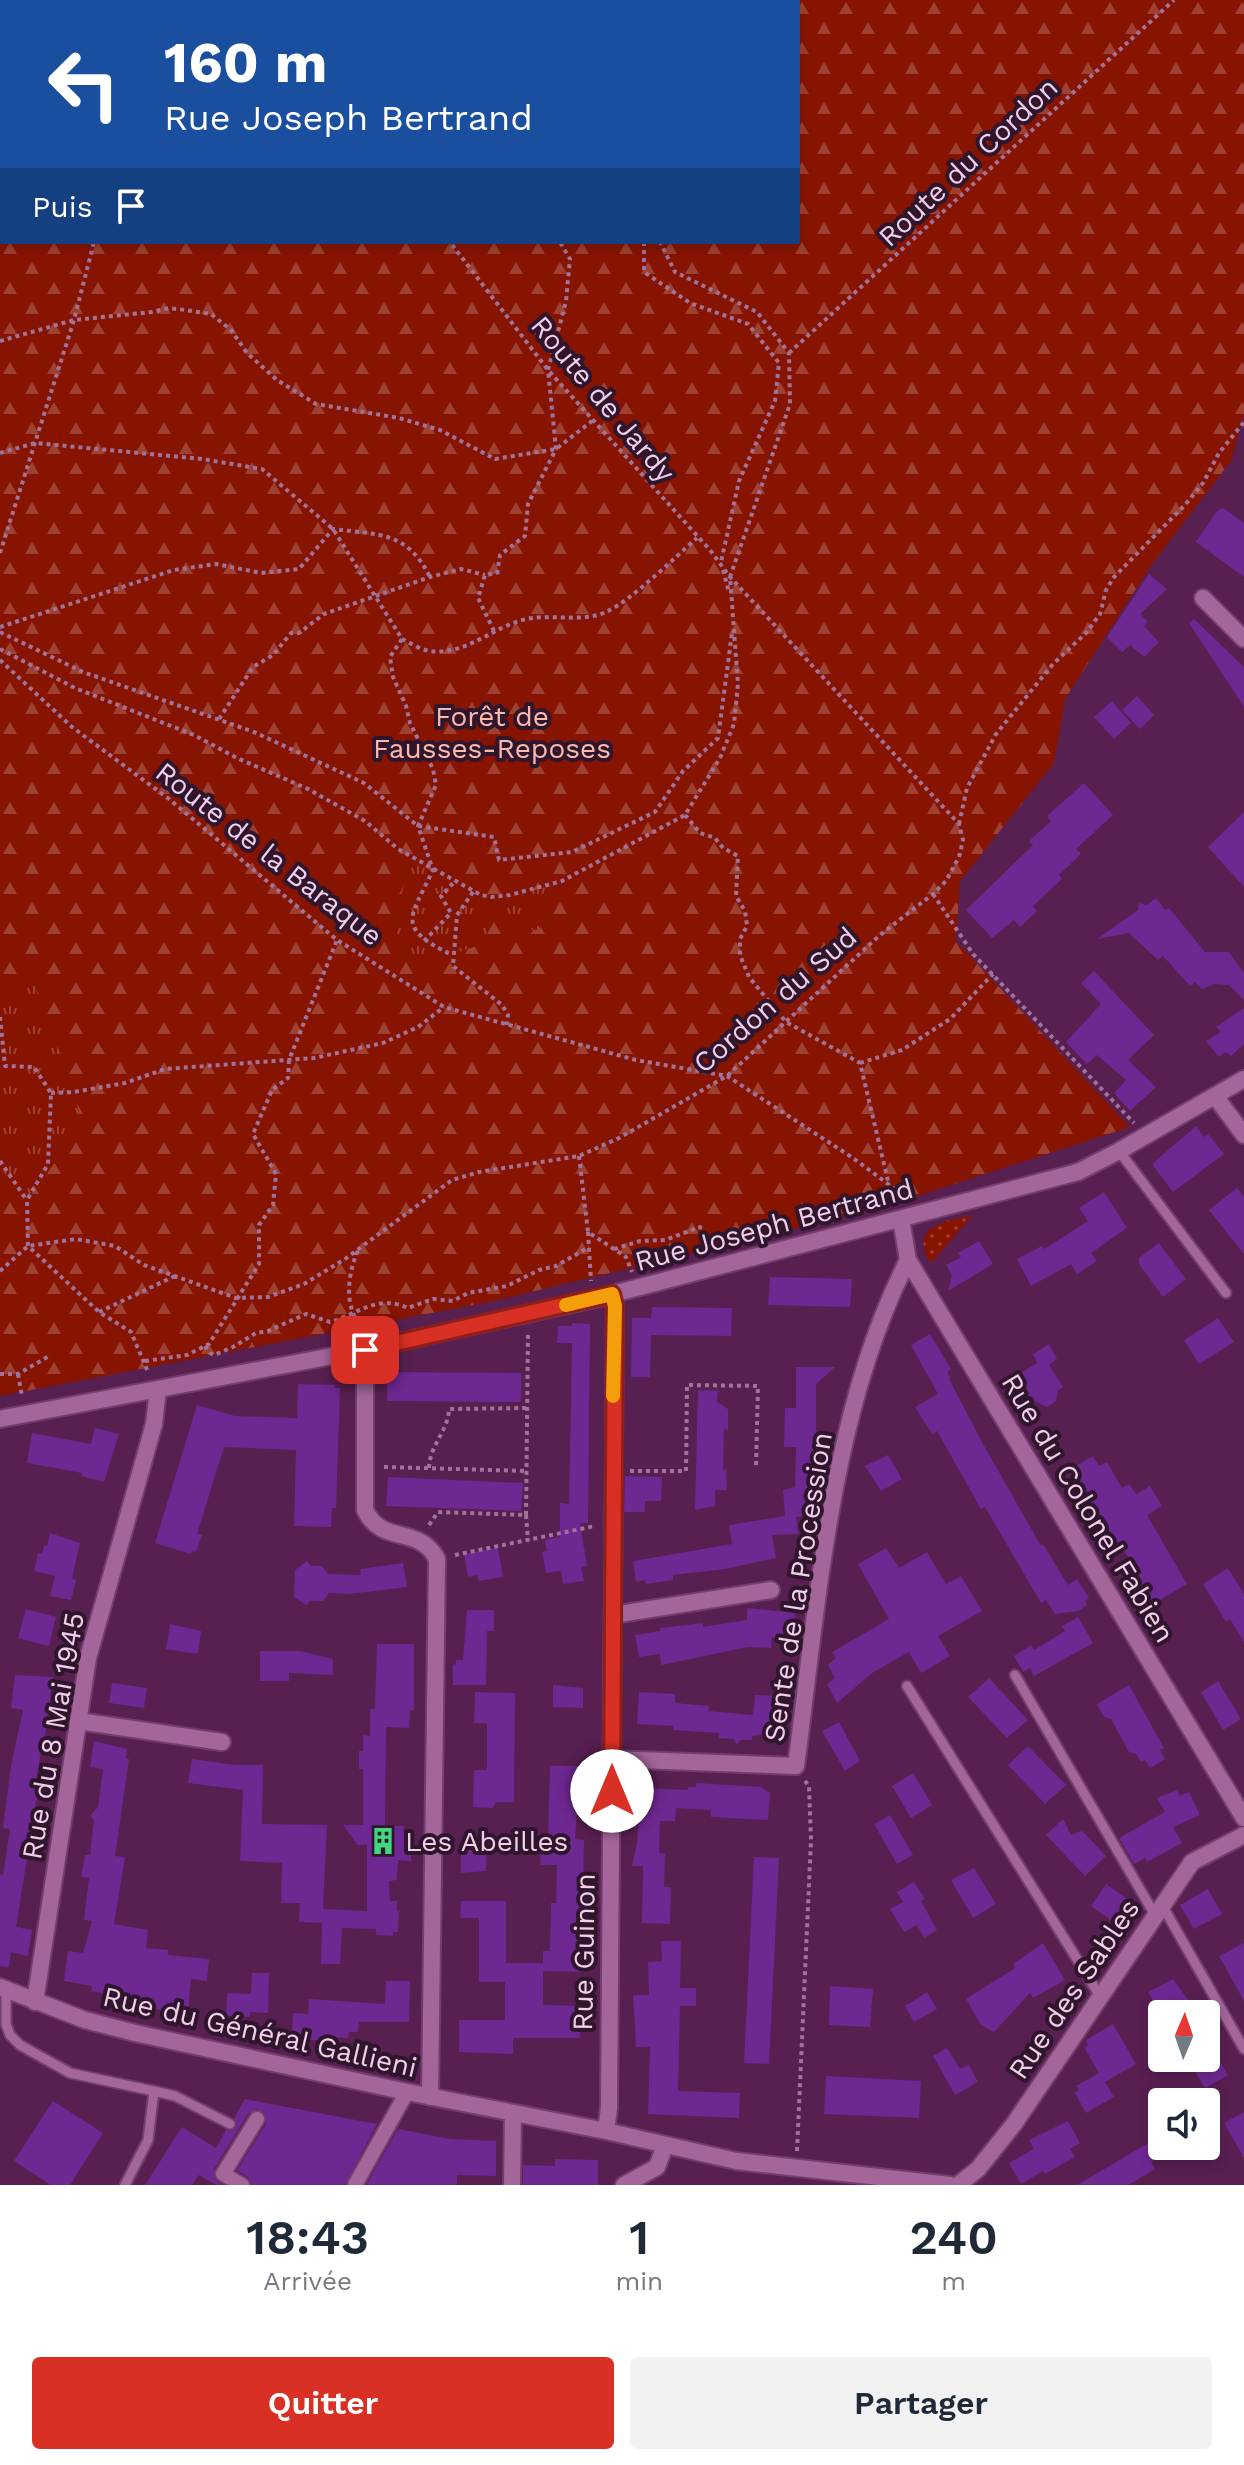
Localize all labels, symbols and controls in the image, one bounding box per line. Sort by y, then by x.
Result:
text: 160 m [164,30,327,96]
icon: left [32,32,136,136]
street label: Route du Cordon [872,71,1064,253]
text: Rue Joseph Bertrand [164,97,533,139]
icon: arrive [109,184,153,228]
text: Puis [32,189,93,224]
street label: Route de Jardy [524,309,682,489]
park label: Forêt de Fausses-Reposes [373,700,611,765]
street label: Route de la Baraque [149,755,389,953]
street label: Cordon du Sud [687,920,863,1080]
street label: Rue Joseph Bertrand [631,1172,917,1278]
pin [331,1316,399,1384]
icon: arrive [343,1328,387,1372]
street label: Rue du Colonel Fabien [995,1368,1181,1648]
street label: Sente de la Procession [757,1430,839,1744]
street label: Rue du 8 Mai 1945 [15,1610,91,1862]
position arrow [570,1749,654,1833]
place label: Les Abeilles [405,1825,568,1858]
building icon: Les Abeilles [368,1826,398,1856]
street label: Rue Guinon [566,1873,602,2031]
street label: Rue des Sables [1002,1893,1146,2085]
street label: Rue du Général Gallieni [100,1980,420,2084]
north arrow [1148,2000,1220,2072]
map controls [1148,2000,1220,2160]
button: sound [1148,2088,1220,2160]
text: 18:43 [246,2209,369,2266]
text: 1 [629,2209,649,2266]
text: 240 [909,2209,998,2266]
text: Arrivée [263,2266,352,2296]
text: min [615,2266,663,2296]
text: m [941,2266,966,2296]
button: Quitter [32,2357,614,2449]
button: Partager [630,2357,1212,2449]

